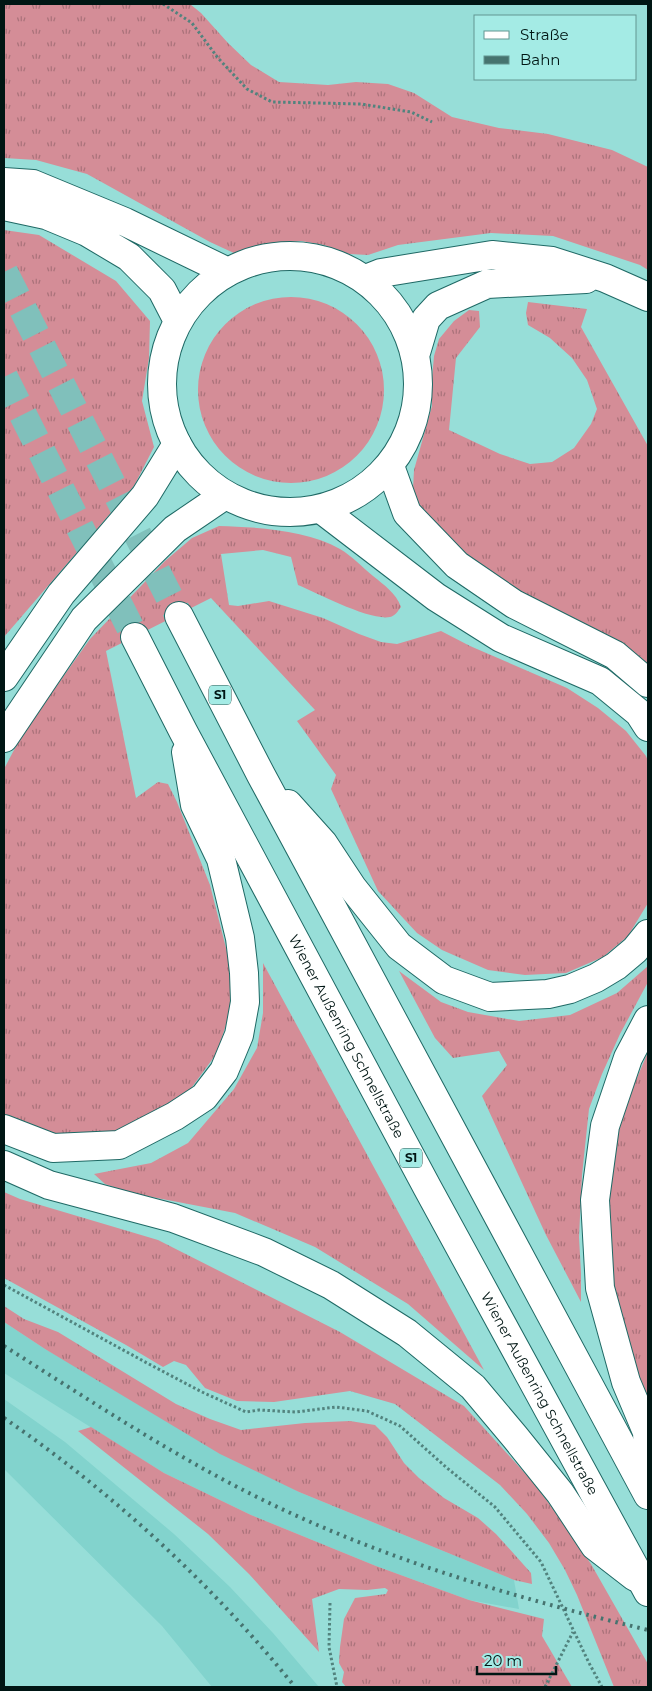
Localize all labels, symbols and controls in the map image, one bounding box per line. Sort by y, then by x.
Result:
legend [474,15,637,80]
text: Straße [520,25,569,44]
text: Bahn [520,50,560,69]
road number: S1 [209,686,231,704]
street label: Wiener Außenring Schnellstraße [285,931,408,1141]
road number: S1 [400,1148,422,1168]
street label: Wiener Außenring Schnellstraße [477,1289,602,1498]
scale bar [477,1644,556,1676]
text: 20 m [484,1651,522,1670]

